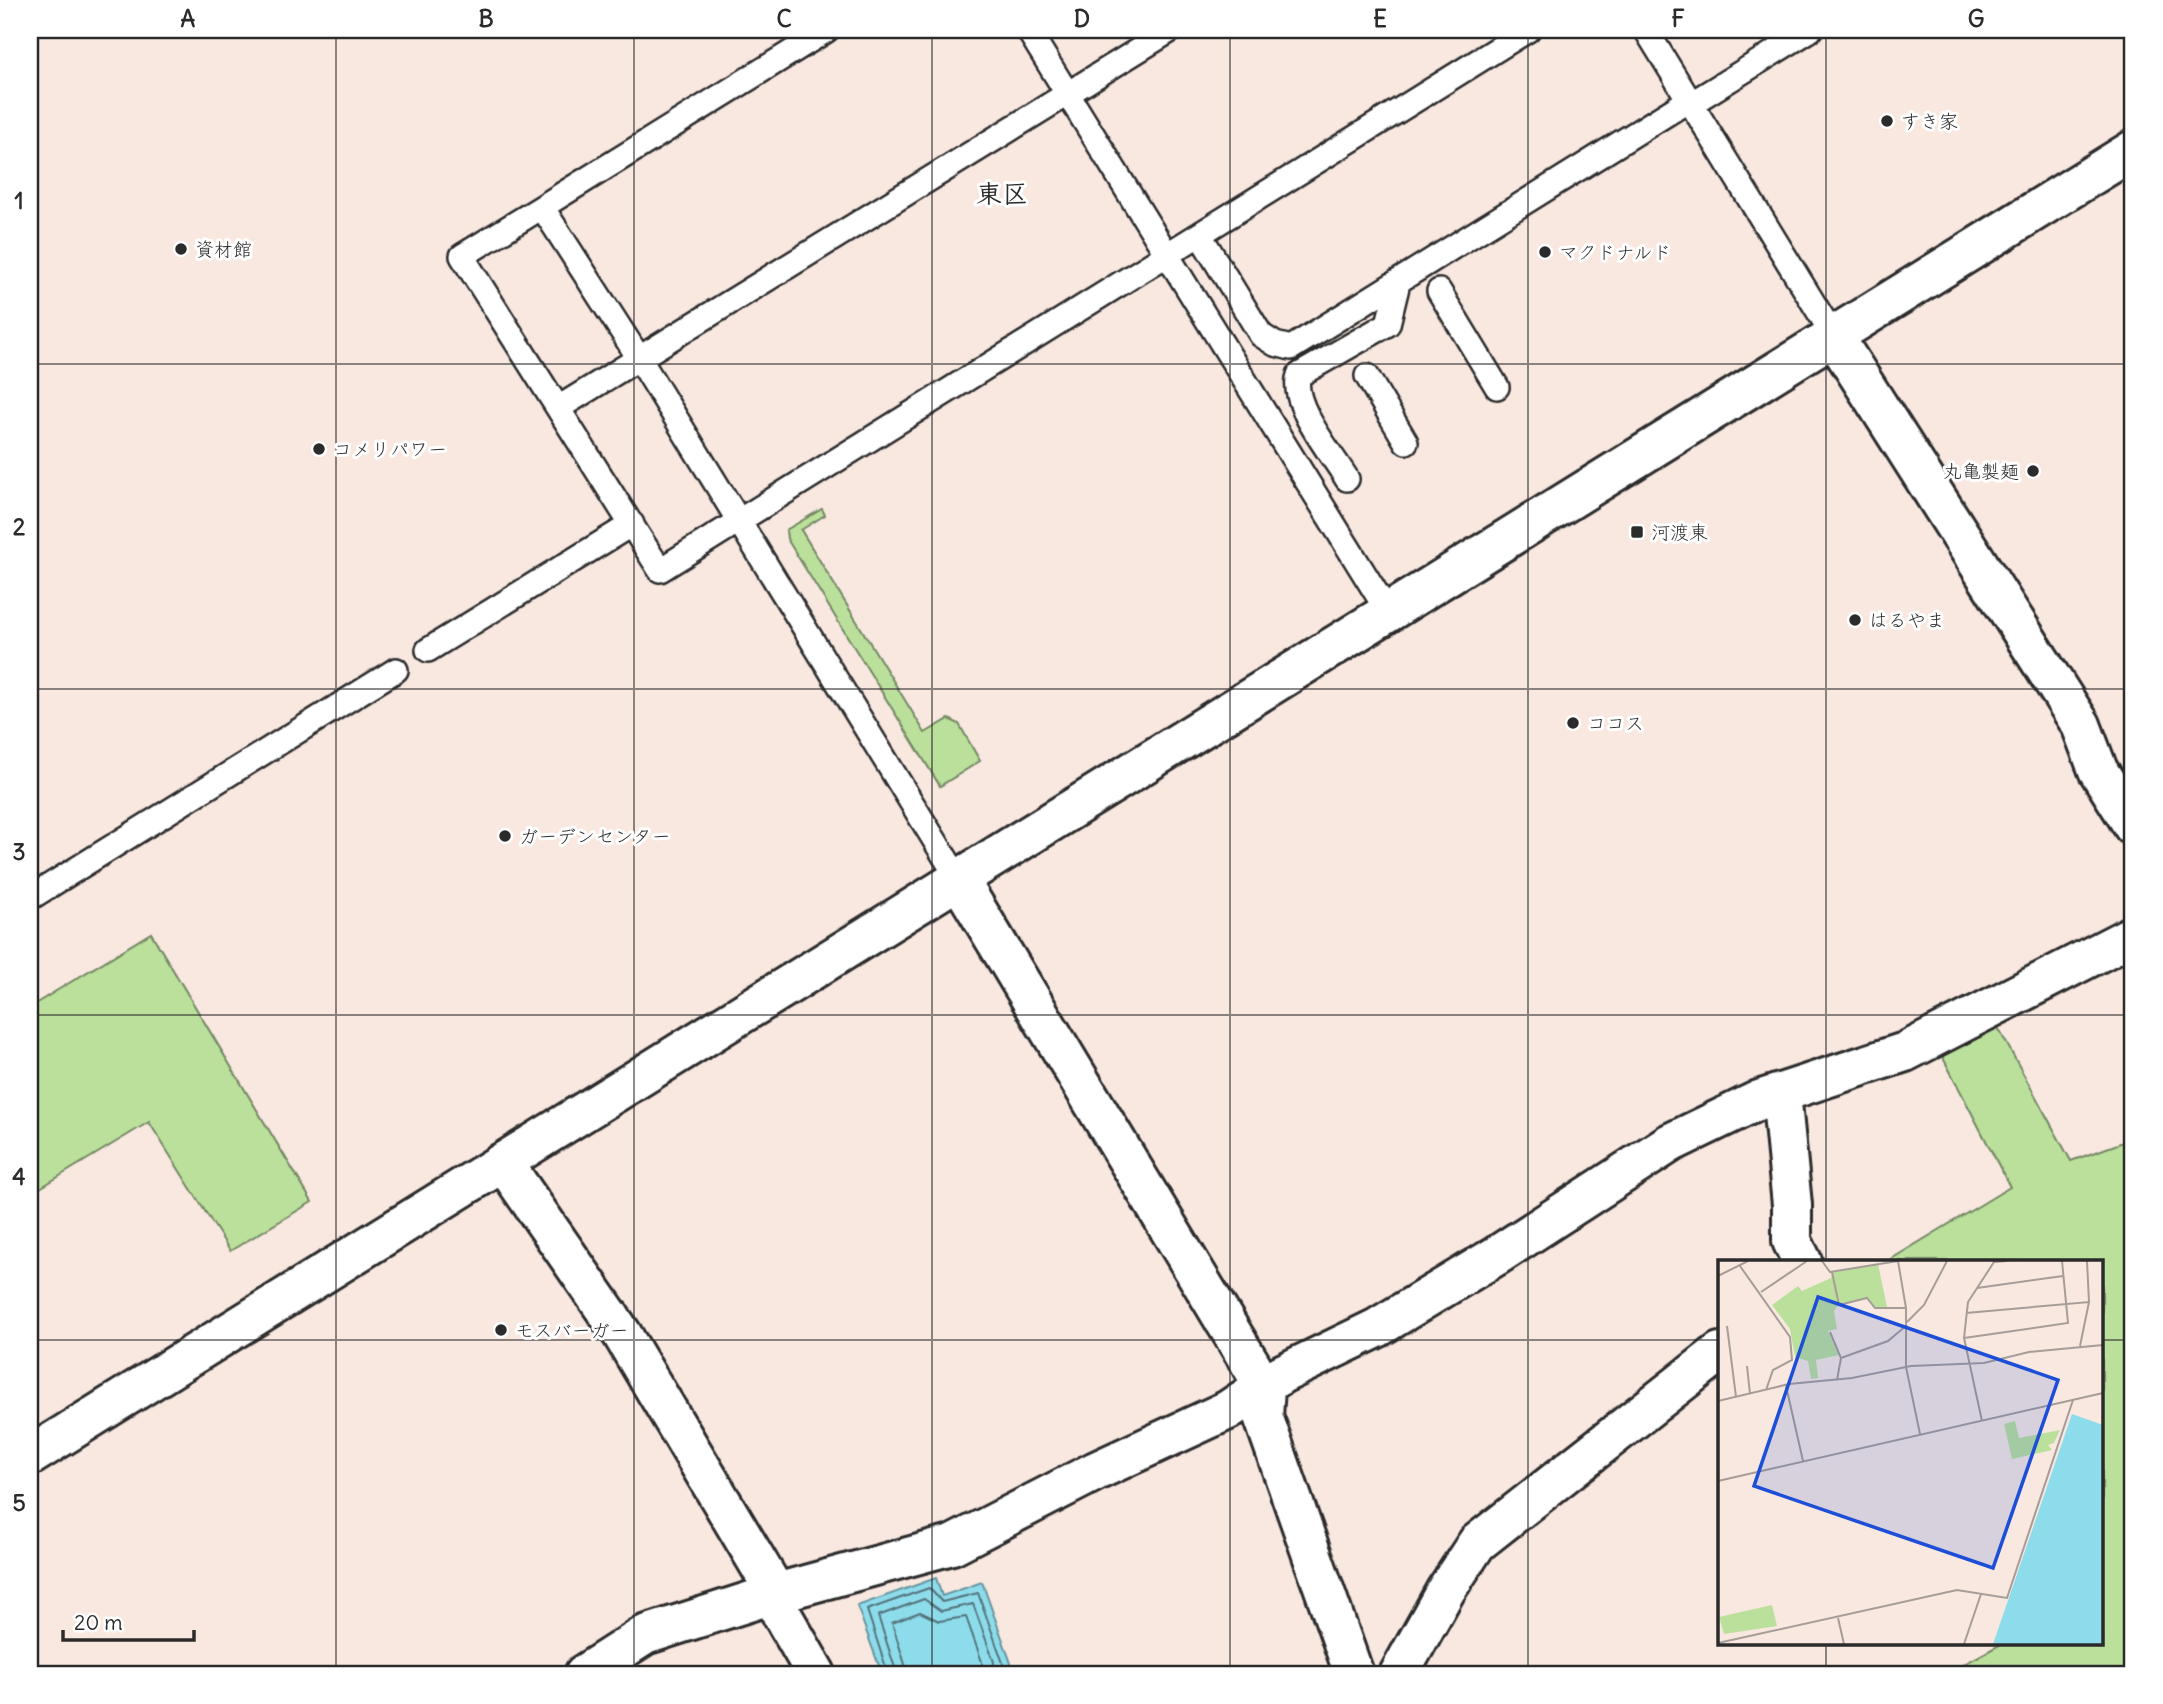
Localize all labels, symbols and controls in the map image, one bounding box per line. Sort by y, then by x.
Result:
text: A [181,4,196,33]
text: B [478,4,494,33]
text: C [776,4,792,33]
text: D [1074,4,1090,33]
text: E [1373,4,1387,33]
text: F [1671,4,1685,33]
text: G [1968,4,1984,33]
place label: すき家 [1901,109,1958,133]
marker: すき家 [1879,113,1895,129]
district label: 東区 [976,177,1028,210]
text: 1 [14,186,24,215]
place label: 資材館 [195,237,252,261]
place label: マクドナルド [1559,240,1671,264]
marker: 資材館 [173,241,189,257]
marker: マクドナルド [1537,244,1553,260]
place label: コメリパワー [333,437,447,461]
marker: コメリパワー [311,441,327,457]
place label: 丸亀製麺 [1943,459,2019,483]
marker: 丸亀製麺 [2025,463,2041,479]
text: 2 [13,512,26,541]
place label: 河渡東 [1651,520,1708,544]
marker: 河渡東 [1629,524,1645,540]
place label: はるやま [1869,608,1945,632]
marker: はるやま [1847,612,1863,628]
place label: ココス [1587,711,1644,735]
marker: ココス [1565,715,1581,731]
place label: ガーデンセンター [519,824,671,848]
marker: ガーデンセンター [497,828,513,844]
text: 3 [12,837,26,866]
text: 4 [12,1162,26,1191]
inset map [1718,1260,2104,1644]
place label: モスバーガー [515,1318,629,1342]
marker: モスバーガー [493,1322,509,1338]
text: 5 [12,1488,26,1517]
scale bar [63,1599,194,1643]
text: 20 m [74,1609,123,1636]

